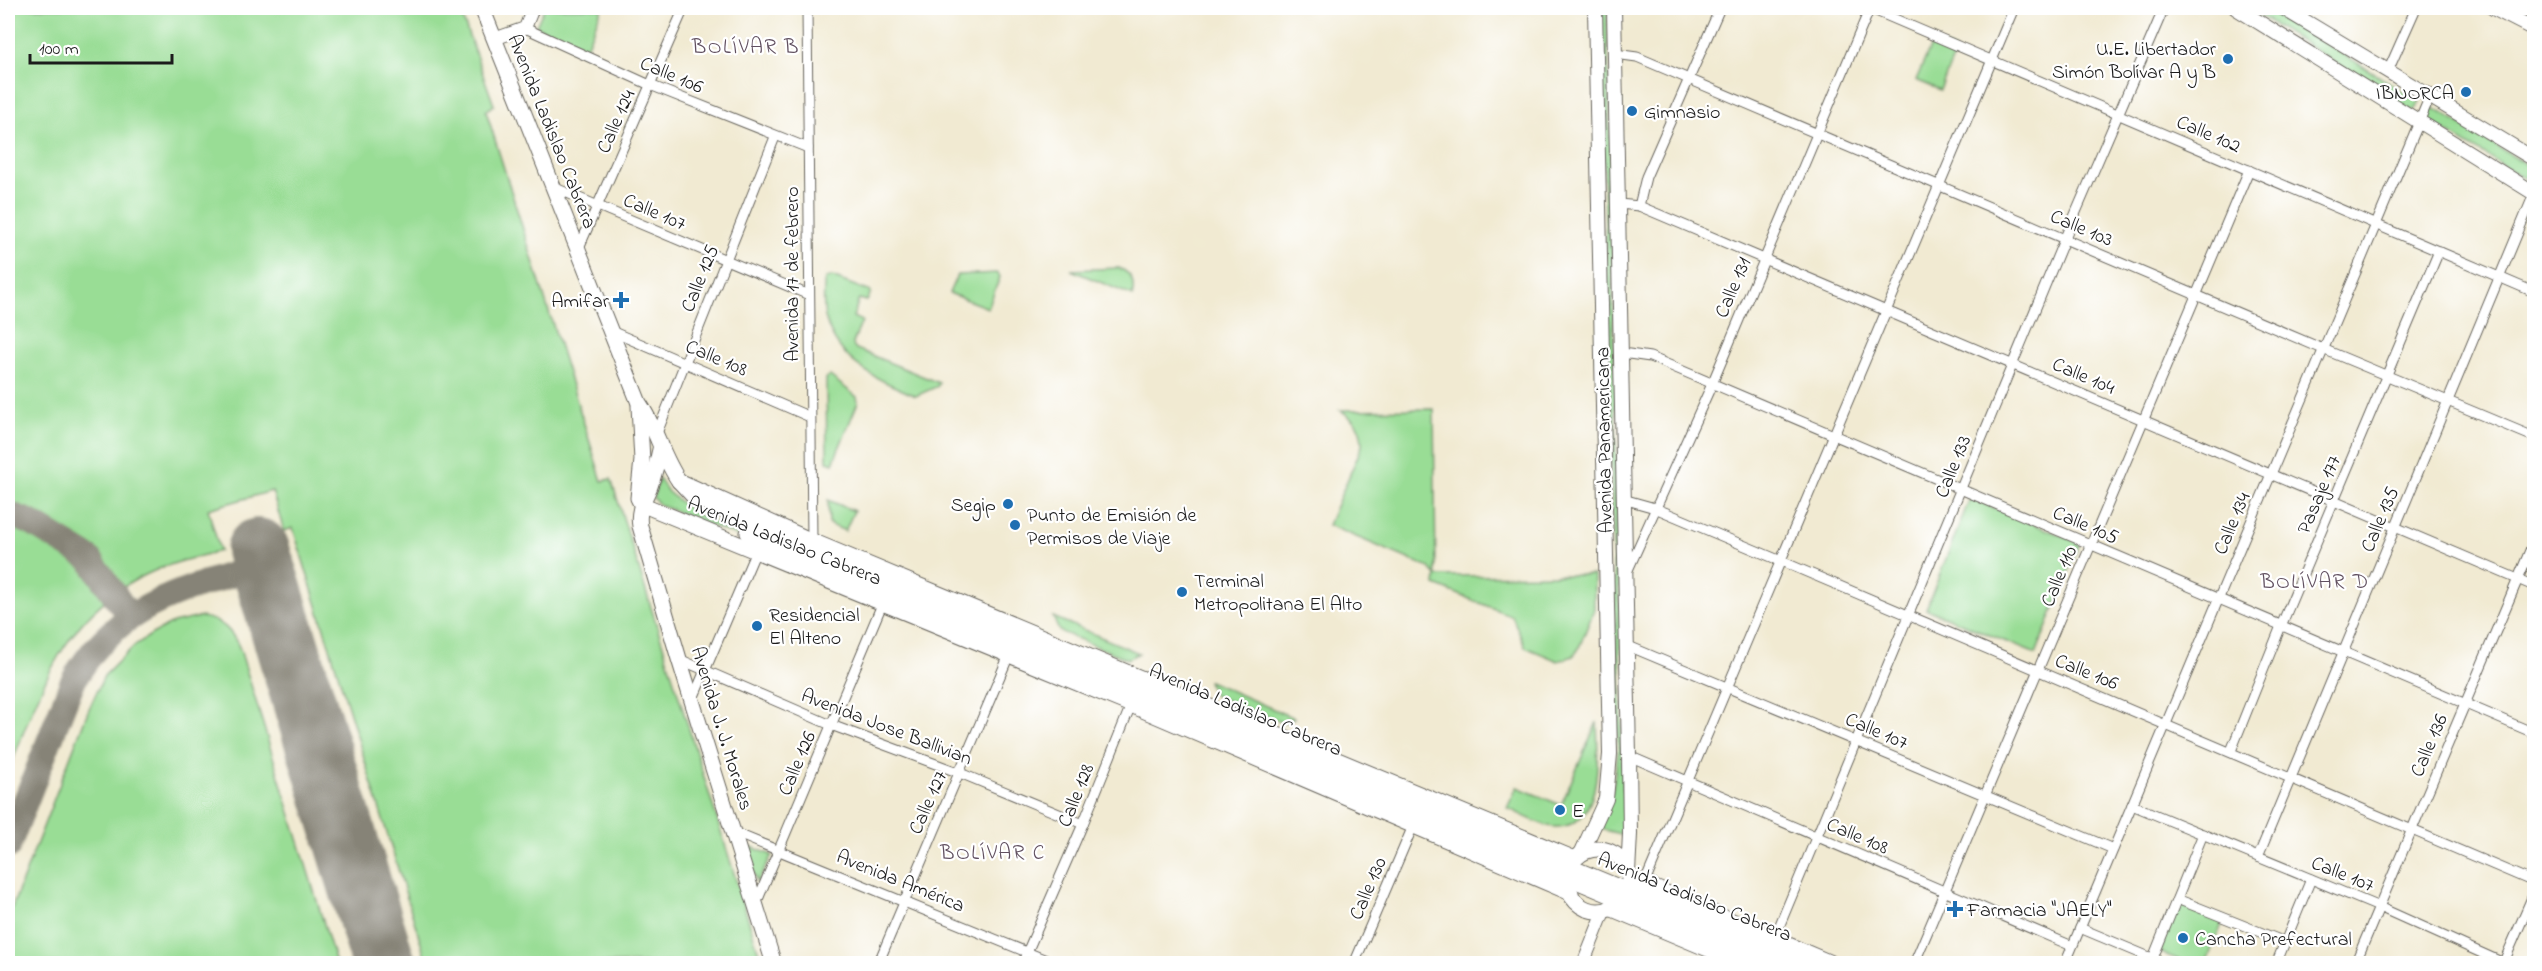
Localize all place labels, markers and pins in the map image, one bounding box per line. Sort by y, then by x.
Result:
place label: U.E. Libertador Simón Bolívar A y B [2052,36,2217,88]
marker: U.E. Libertador Simón Bolívar A y B [2221,52,2235,66]
place label: IBNORCA [2376,80,2454,109]
marker: IBNORCA [2459,85,2473,99]
place label: Gimnasio [1644,99,1721,128]
marker: Gimnasio [1625,104,1639,118]
place label: Amifar [551,288,610,317]
marker: Amifar [614,293,628,307]
place label: Segip [951,492,996,522]
marker: Segip [1001,497,1015,511]
place label: Punto de Emisión de Permisos de Viaje [1027,502,1196,554]
marker: Punto de Emisión de Permisos de Viaje [1008,518,1022,532]
place label: Terminal Metropolitana El Alto [1194,568,1363,620]
marker: Terminal Metropolitana El Alto [1175,585,1189,599]
place label: Residencial El Alteno [769,602,860,654]
marker: Residencial El Alteno [750,619,764,633]
place label: E [1572,798,1584,827]
marker: E [1553,803,1567,817]
place label: Farmacia "JAELY" [1966,897,2112,926]
marker: Farmacia "JAELY" [1948,902,1962,916]
place label: Cancha Prefectural [2195,926,2352,955]
marker: Cancha Prefectural [2176,931,2190,945]

